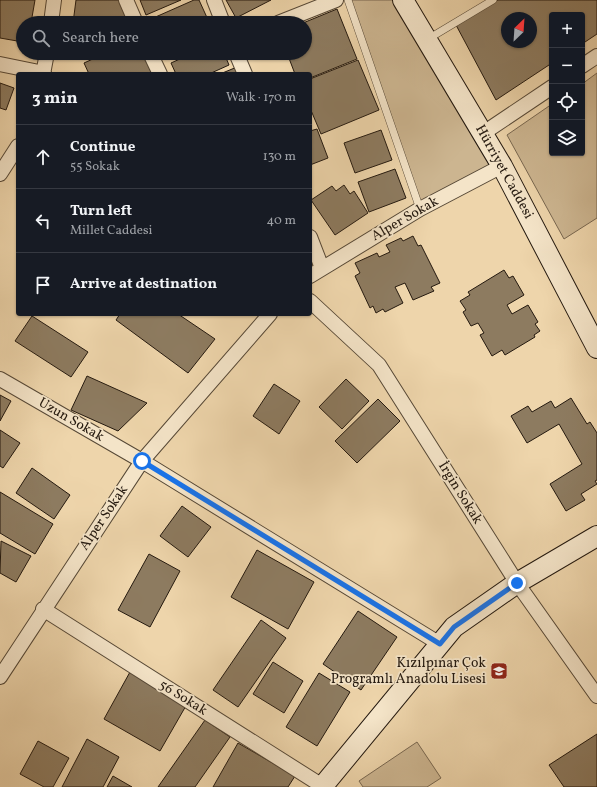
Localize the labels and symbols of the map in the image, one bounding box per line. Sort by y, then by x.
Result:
north arrow [501,12,537,48]
street label: Hürriyet Caddesi [470,122,538,222]
street label: Alper Sokak [368,192,442,246]
street label: Uzun Sokak [35,394,108,447]
route start [133,452,151,470]
street label: İrgin Sokak [433,458,487,528]
street label: Alper Sokak [75,481,133,554]
route end [508,574,526,592]
place label: Kızılpınar Çok Programlı Anadolu Lisesi [331,654,486,689]
school or university icon: Kızılpınar Çok Programlı Anadolu Lisesi [489,661,509,681]
street label: 56 Sokak [155,676,211,721]

